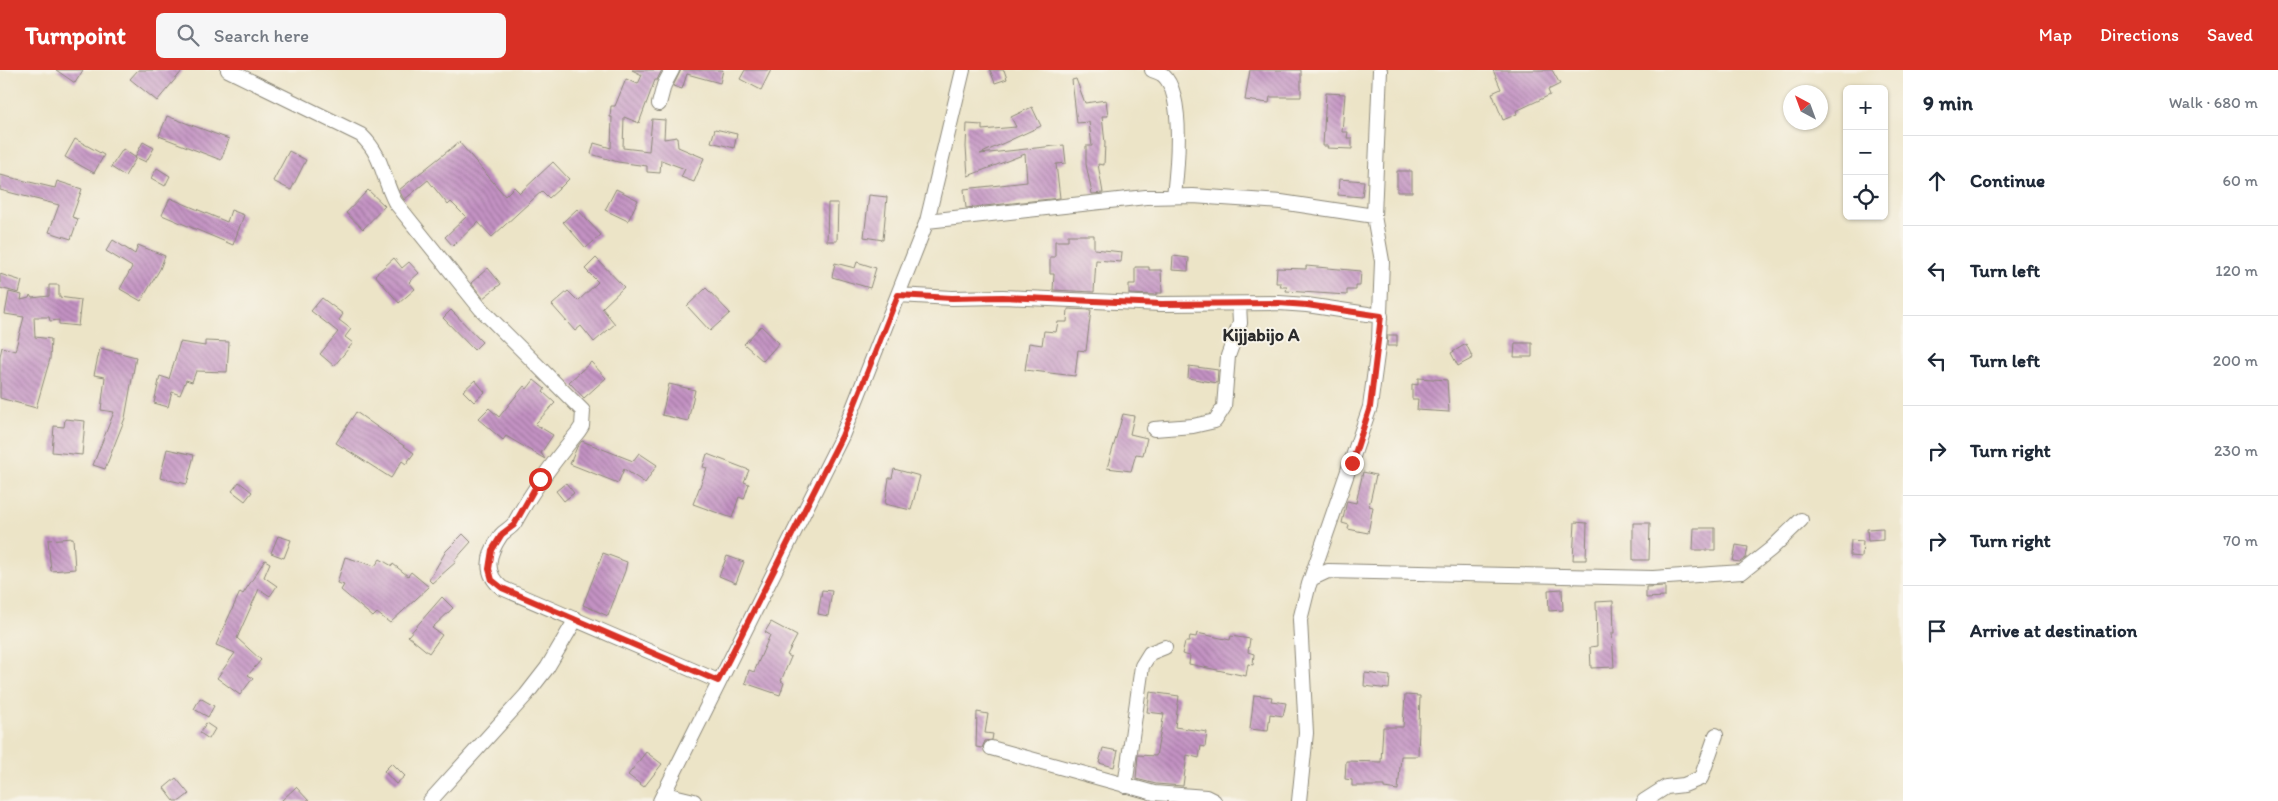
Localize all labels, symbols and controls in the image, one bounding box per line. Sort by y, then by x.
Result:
search box [156,13,506,58]
text: Turnpoint [25,21,126,50]
icon: search [174,21,202,49]
text: Search here [214,24,309,47]
text: Map [2039,24,2072,46]
text: Directions [2100,24,2179,46]
text: Saved [2207,24,2253,46]
north arrow [1783,85,1828,130]
map controls [1843,85,1888,220]
button: + [1843,85,1888,130]
text: 9 min [1923,90,1973,115]
text: Walk · 680 m [2169,93,2258,112]
button: − [1843,130,1888,175]
icon: ahead [1923,167,1951,195]
text: Continue [1970,169,2045,192]
text: 60 m [2223,171,2258,190]
button: locate [1843,175,1888,220]
icon: left [1923,257,1951,285]
text: Turn left [1970,259,2040,282]
text: 120 m [2215,261,2258,280]
district label: Kijjabijo A [1222,324,1300,346]
icon: left [1923,347,1951,375]
text: Turn left [1970,349,2040,372]
text: 200 m [2213,351,2258,370]
icon: right [1923,437,1951,465]
text: Turn right [1970,439,2051,462]
text: 230 m [2214,441,2258,460]
route end [1341,452,1364,475]
route start [529,468,552,491]
icon: right [1923,527,1951,555]
text: Turn right [1970,529,2051,552]
text: 70 m [2223,531,2258,550]
icon: arrive [1923,617,1951,645]
text: Arrive at destination [1970,619,2137,642]

